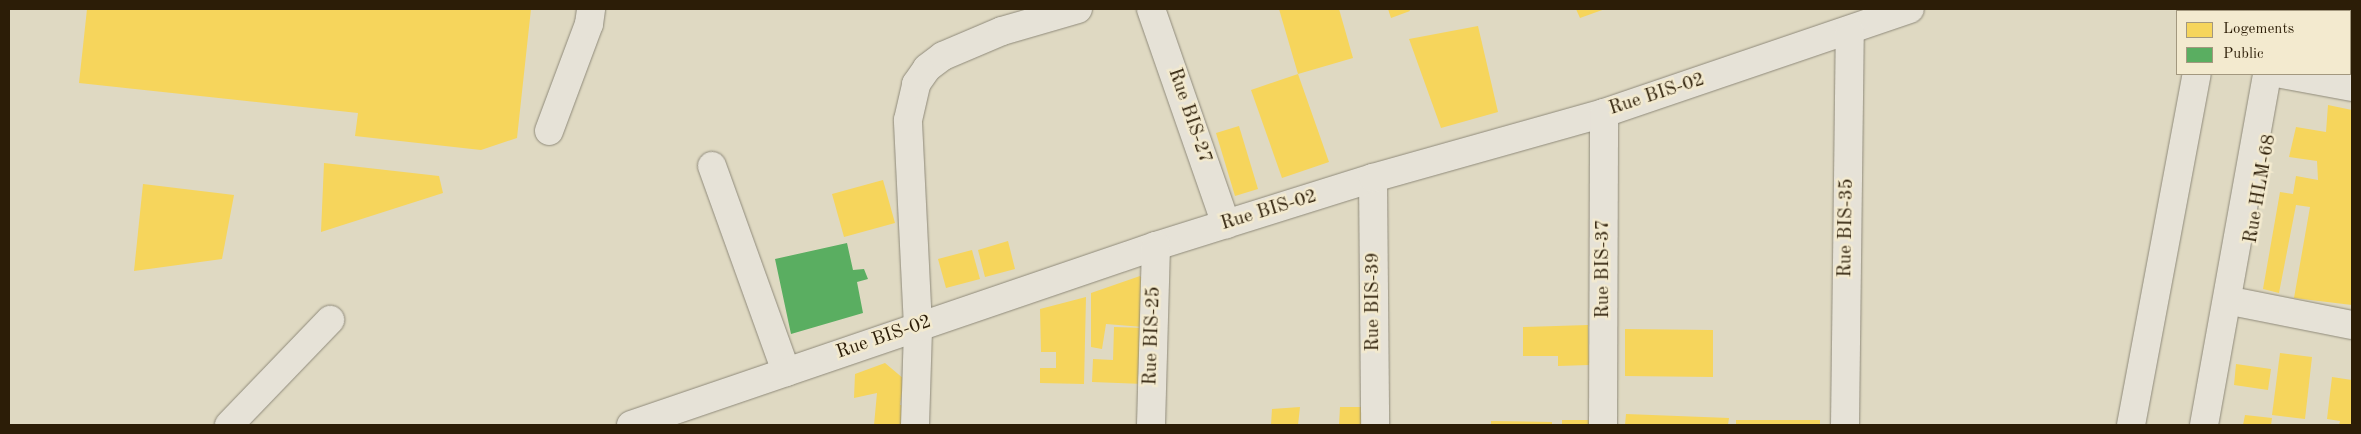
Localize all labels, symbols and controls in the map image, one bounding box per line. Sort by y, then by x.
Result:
legend [2176,10,2351,75]
text: Logements [2223,22,2294,37]
text: Public [2223,47,2264,62]
street label: Rue BIS-27 [1162,65,1216,167]
street label: Rue BIS-02 [1606,69,1708,121]
street label: Rue HLM-68 [2240,133,2282,245]
street label: Rue BIS-35 [1835,178,1859,278]
street label: Rue BIS-02 [1218,186,1320,236]
street label: Rue BIS-37 [1593,219,1615,319]
street label: Rue BIS-39 [1363,252,1385,352]
street label: Rue BIS-25 [1140,286,1166,386]
street label: Rue BIS-02 [833,311,935,365]

